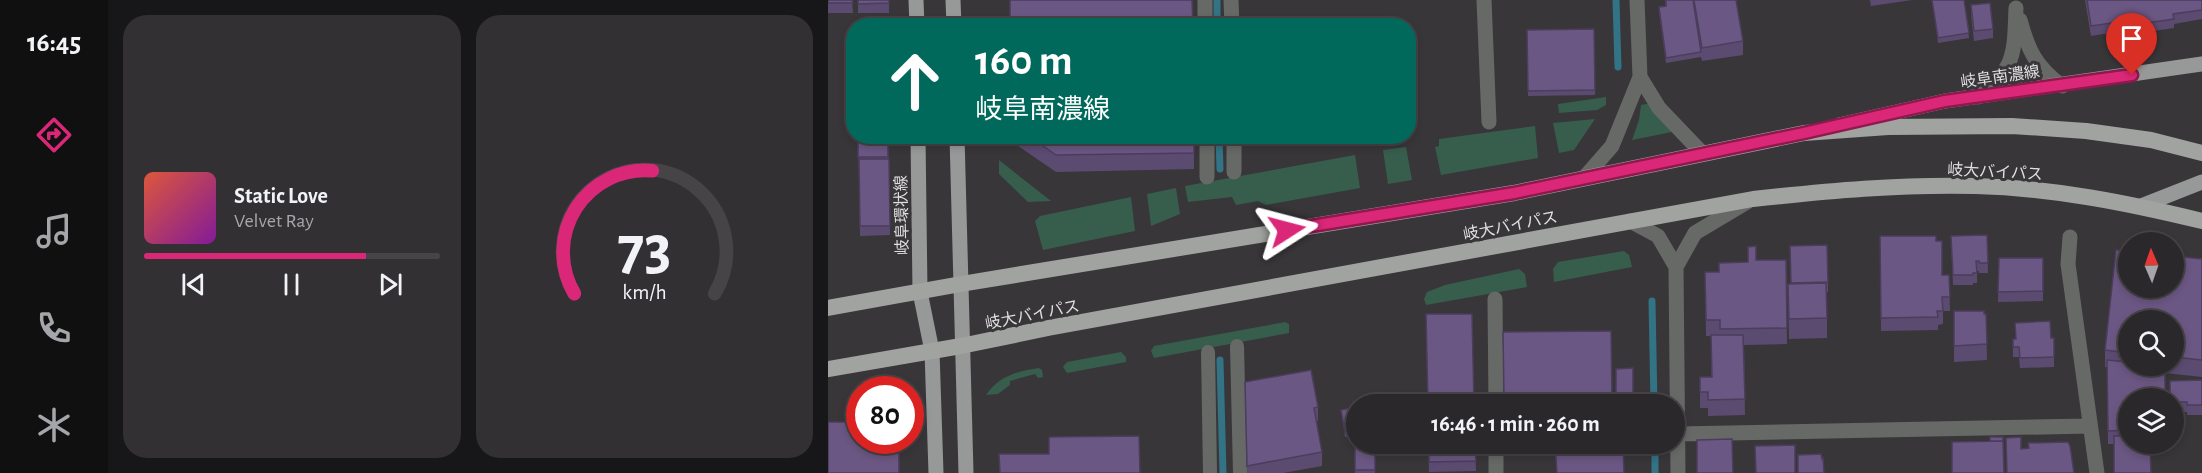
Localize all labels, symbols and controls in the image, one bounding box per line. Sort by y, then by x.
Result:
pin [2106,13,2157,75]
icon: arrive [2115,22,2148,55]
text: 16:45 [27,29,81,56]
text: 160 m [975,40,1073,82]
icon: ahead [876,42,954,120]
street label: 岐阜南濃線 [1959,63,2041,90]
text: 岐阜南濃線 [975,96,1110,123]
icon: directions [33,114,75,156]
street label: 岐大バイパス [1947,161,2043,182]
street label: 岐阜環状線 [892,175,911,255]
text: Static Love [234,185,328,207]
position arrow [1255,198,1319,262]
street label: 岐大バイパス [1462,208,1559,243]
icon: music [33,210,75,252]
text: Velvet Ray [234,211,314,231]
text: 73 [617,218,671,280]
north arrow [2118,232,2184,298]
map controls [2118,232,2184,454]
icon: previous [177,268,210,301]
icon: pause [275,268,308,301]
icon: next [374,268,407,301]
text: km/h [622,282,666,303]
street label: 岐大バイパス [984,297,1081,332]
icon: phone [33,307,75,349]
button: search [2118,310,2184,376]
speed limit sign: 80 [846,376,924,454]
button: layers [2118,388,2184,454]
icon: climate [33,404,75,446]
text: 16:46 · 1 min · 260 m [1431,413,1600,435]

